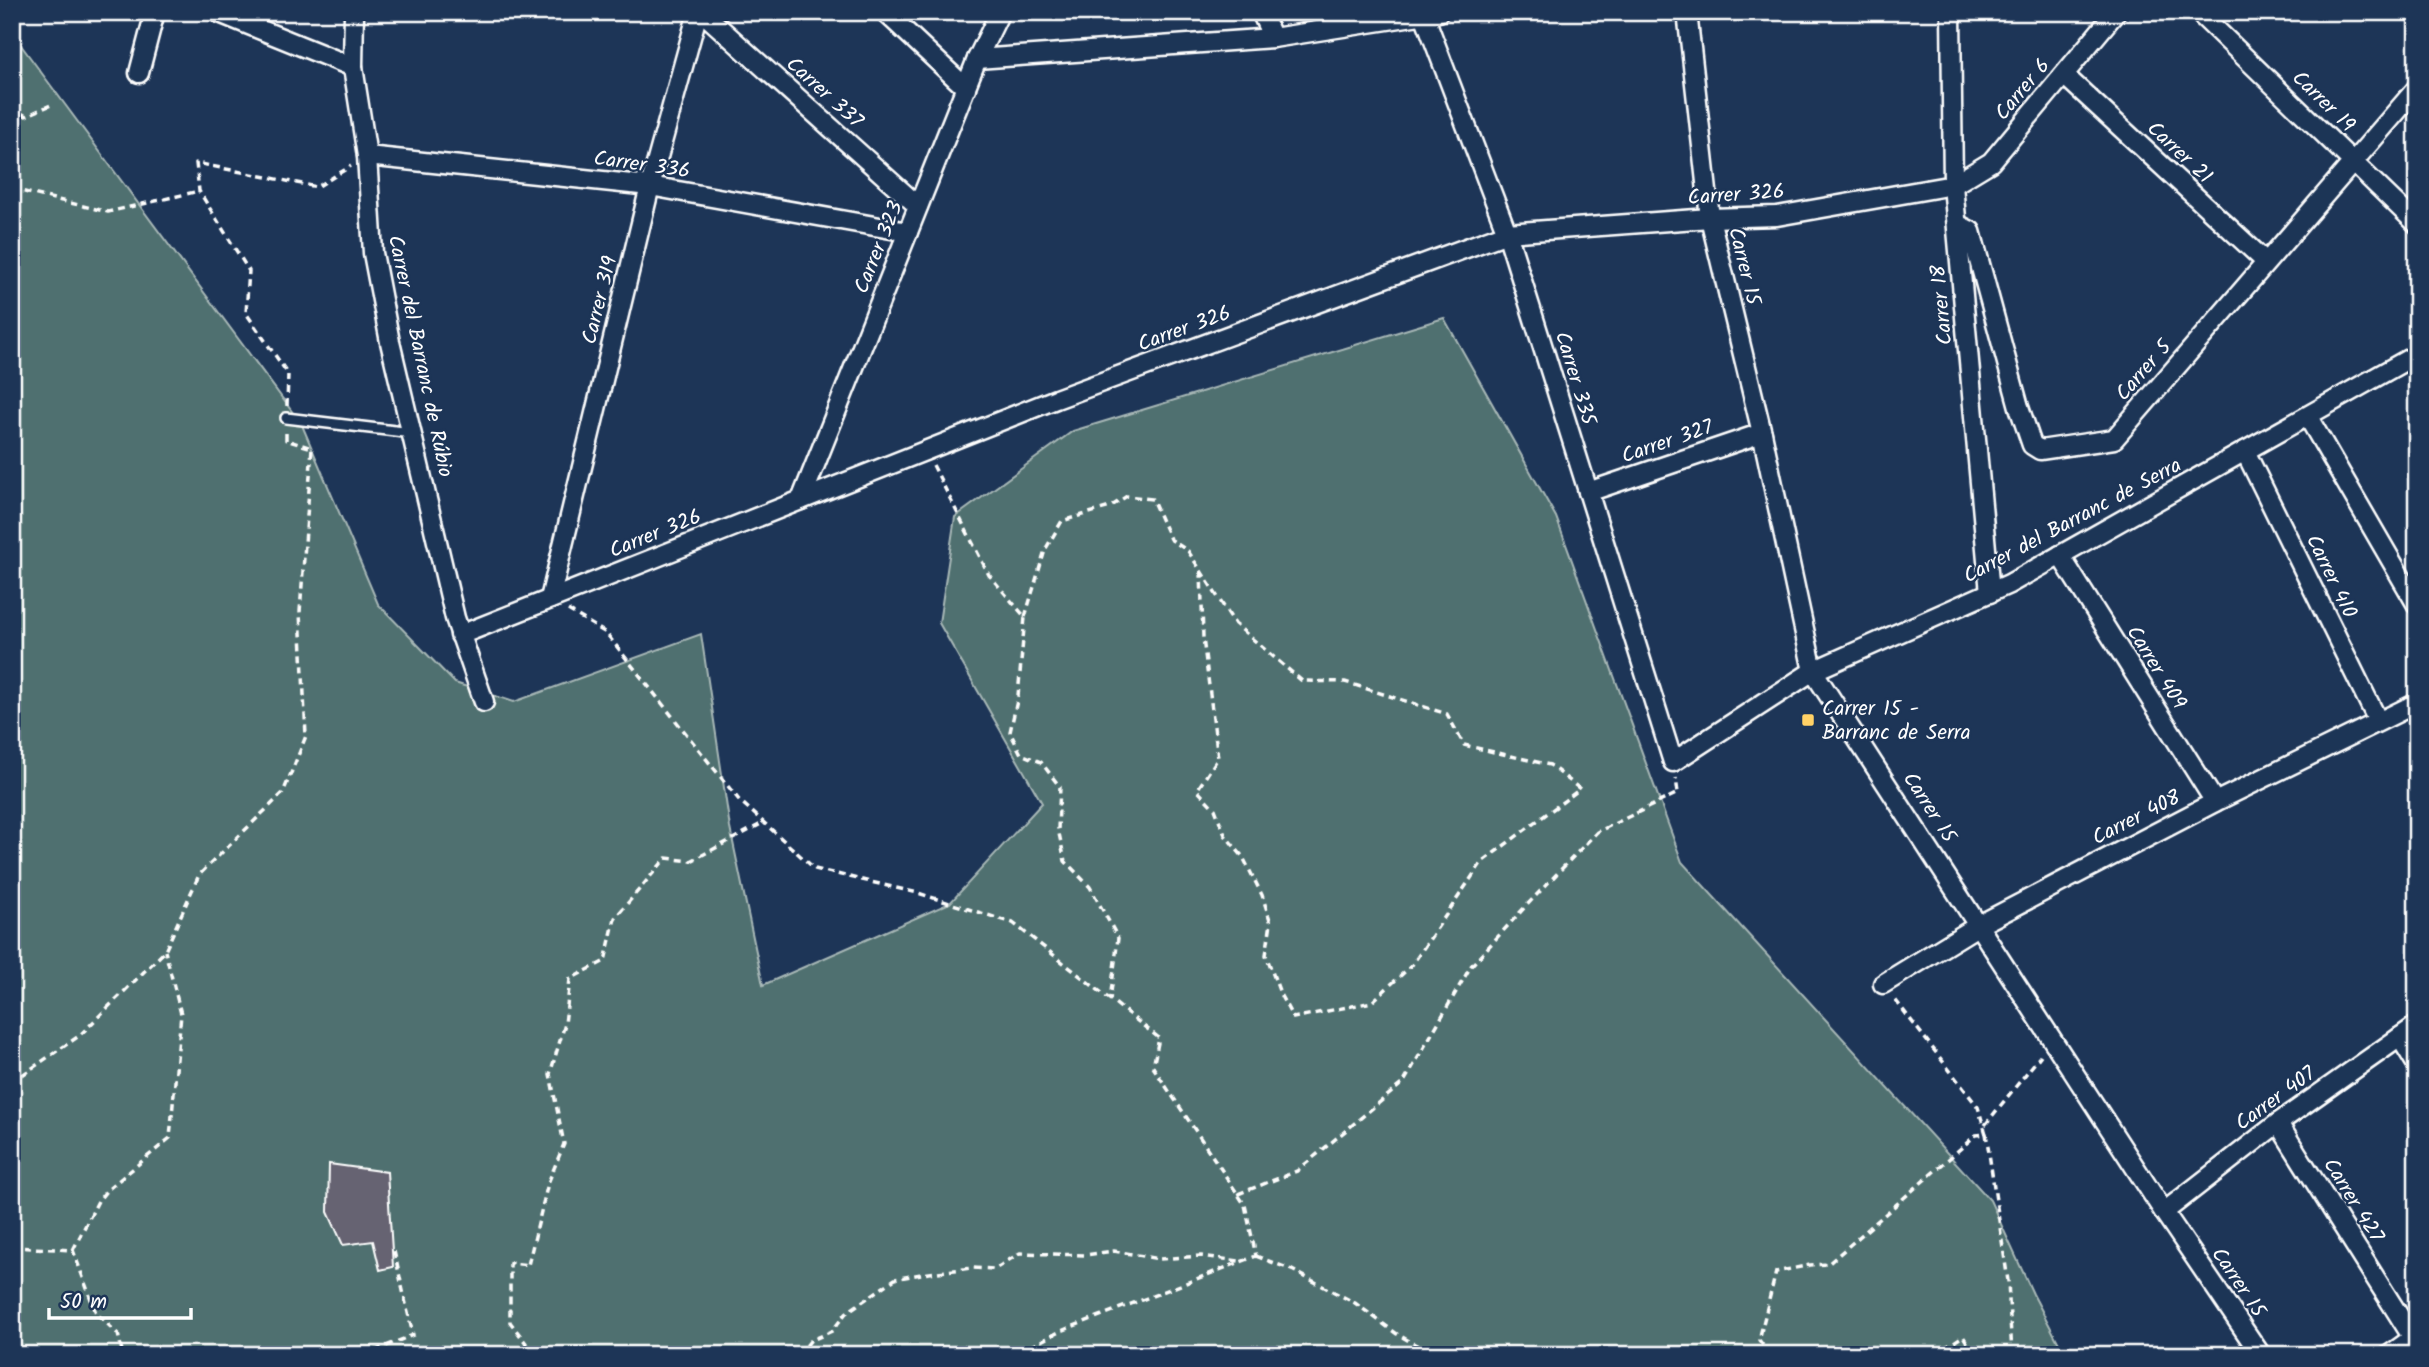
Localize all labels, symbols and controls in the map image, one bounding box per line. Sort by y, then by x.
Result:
street label: Carrer 337 [778,49,871,138]
street label: Carrer 6 [1987,51,2059,128]
street label: Carrer 19 [2283,63,2362,141]
street label: Carrer 21 [2138,114,2219,192]
street label: Carrer 336 [592,142,692,189]
street label: Carrer 326 [1687,176,1786,215]
street label: Carrer 323 [846,196,913,299]
street label: Carrer 15 [1718,224,1770,310]
street label: Carrer del Barranc de Rúbio [378,232,461,480]
street label: Carrer 319 [574,253,627,348]
street label: Carrer 18 [1923,263,1962,346]
street label: Carrer 326 [1133,297,1236,362]
street label: Carrer 335 [1545,328,1605,431]
street label: Carrer 5 [2108,332,2181,409]
street label: Carrer 327 [1617,411,1719,473]
street label: Carrer del Barranc de Serra [1958,450,2188,593]
street label: Carrer 326 [604,501,707,568]
street label: Carrer 410 [2296,529,2365,624]
street label: Carrer 409 [2117,619,2194,716]
place label: Carrer 15 - Barranc de Serra [1822,693,1971,750]
marker: Carrer 15 - Barranc de Serra [1800,712,1816,728]
street label: Carrer 15 [1893,766,1965,851]
street label: Carrer 408 [2086,782,2187,855]
street label: Carrer 407 [2229,1058,2324,1140]
street label: Carrer 427 [2314,1152,2392,1251]
street label: Carrer 15 [2202,1241,2274,1326]
scale bar [49,1276,191,1320]
text: 50 m [60,1286,107,1319]

